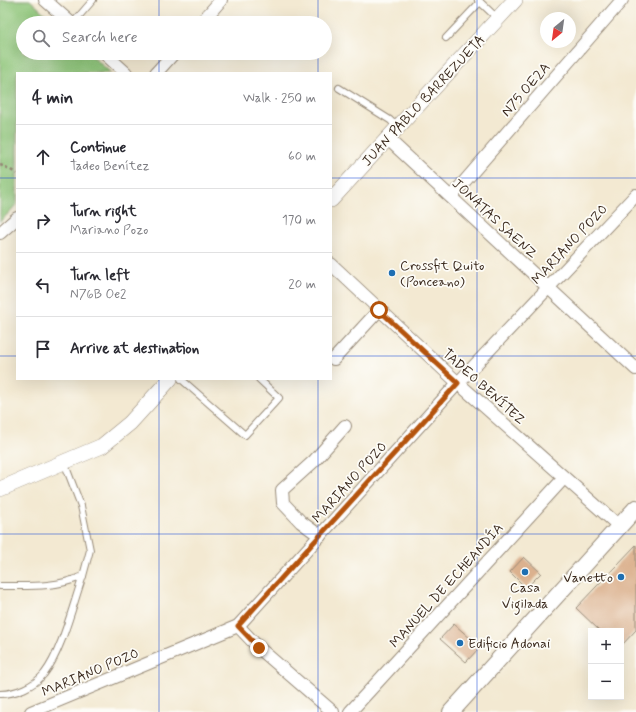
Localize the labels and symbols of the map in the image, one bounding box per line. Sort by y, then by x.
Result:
north arrow [540,12,576,48]
street label: JUAN PABLO BARREZUETA [358,31,489,170]
street label: N75 OE2A [497,59,554,120]
street label: JONATAS SAENZ [448,175,541,263]
street label: MARIANO POZO [528,201,612,289]
place label: Crossfit Quito (Ponceano) [400,257,485,291]
marker: Crossfit Quito (Ponceano) [387,268,397,278]
route start [370,301,388,319]
street label: TADEO BENÍTEZ [438,345,529,429]
street label: MARIANO POZO [308,438,391,527]
street label: MANUEL DE ECHEANDÍA [386,519,508,652]
marker: Casa Vigilada [520,567,530,577]
place label: Vanetto [563,569,613,587]
marker: Vanetto [616,572,626,582]
place label: Casa Vigilada [502,579,548,615]
place label: Edificio Adonai [468,635,550,653]
marker: Edificio Adonai [455,638,465,648]
route end [250,639,268,657]
street label: MARIANO POZO [39,644,142,701]

